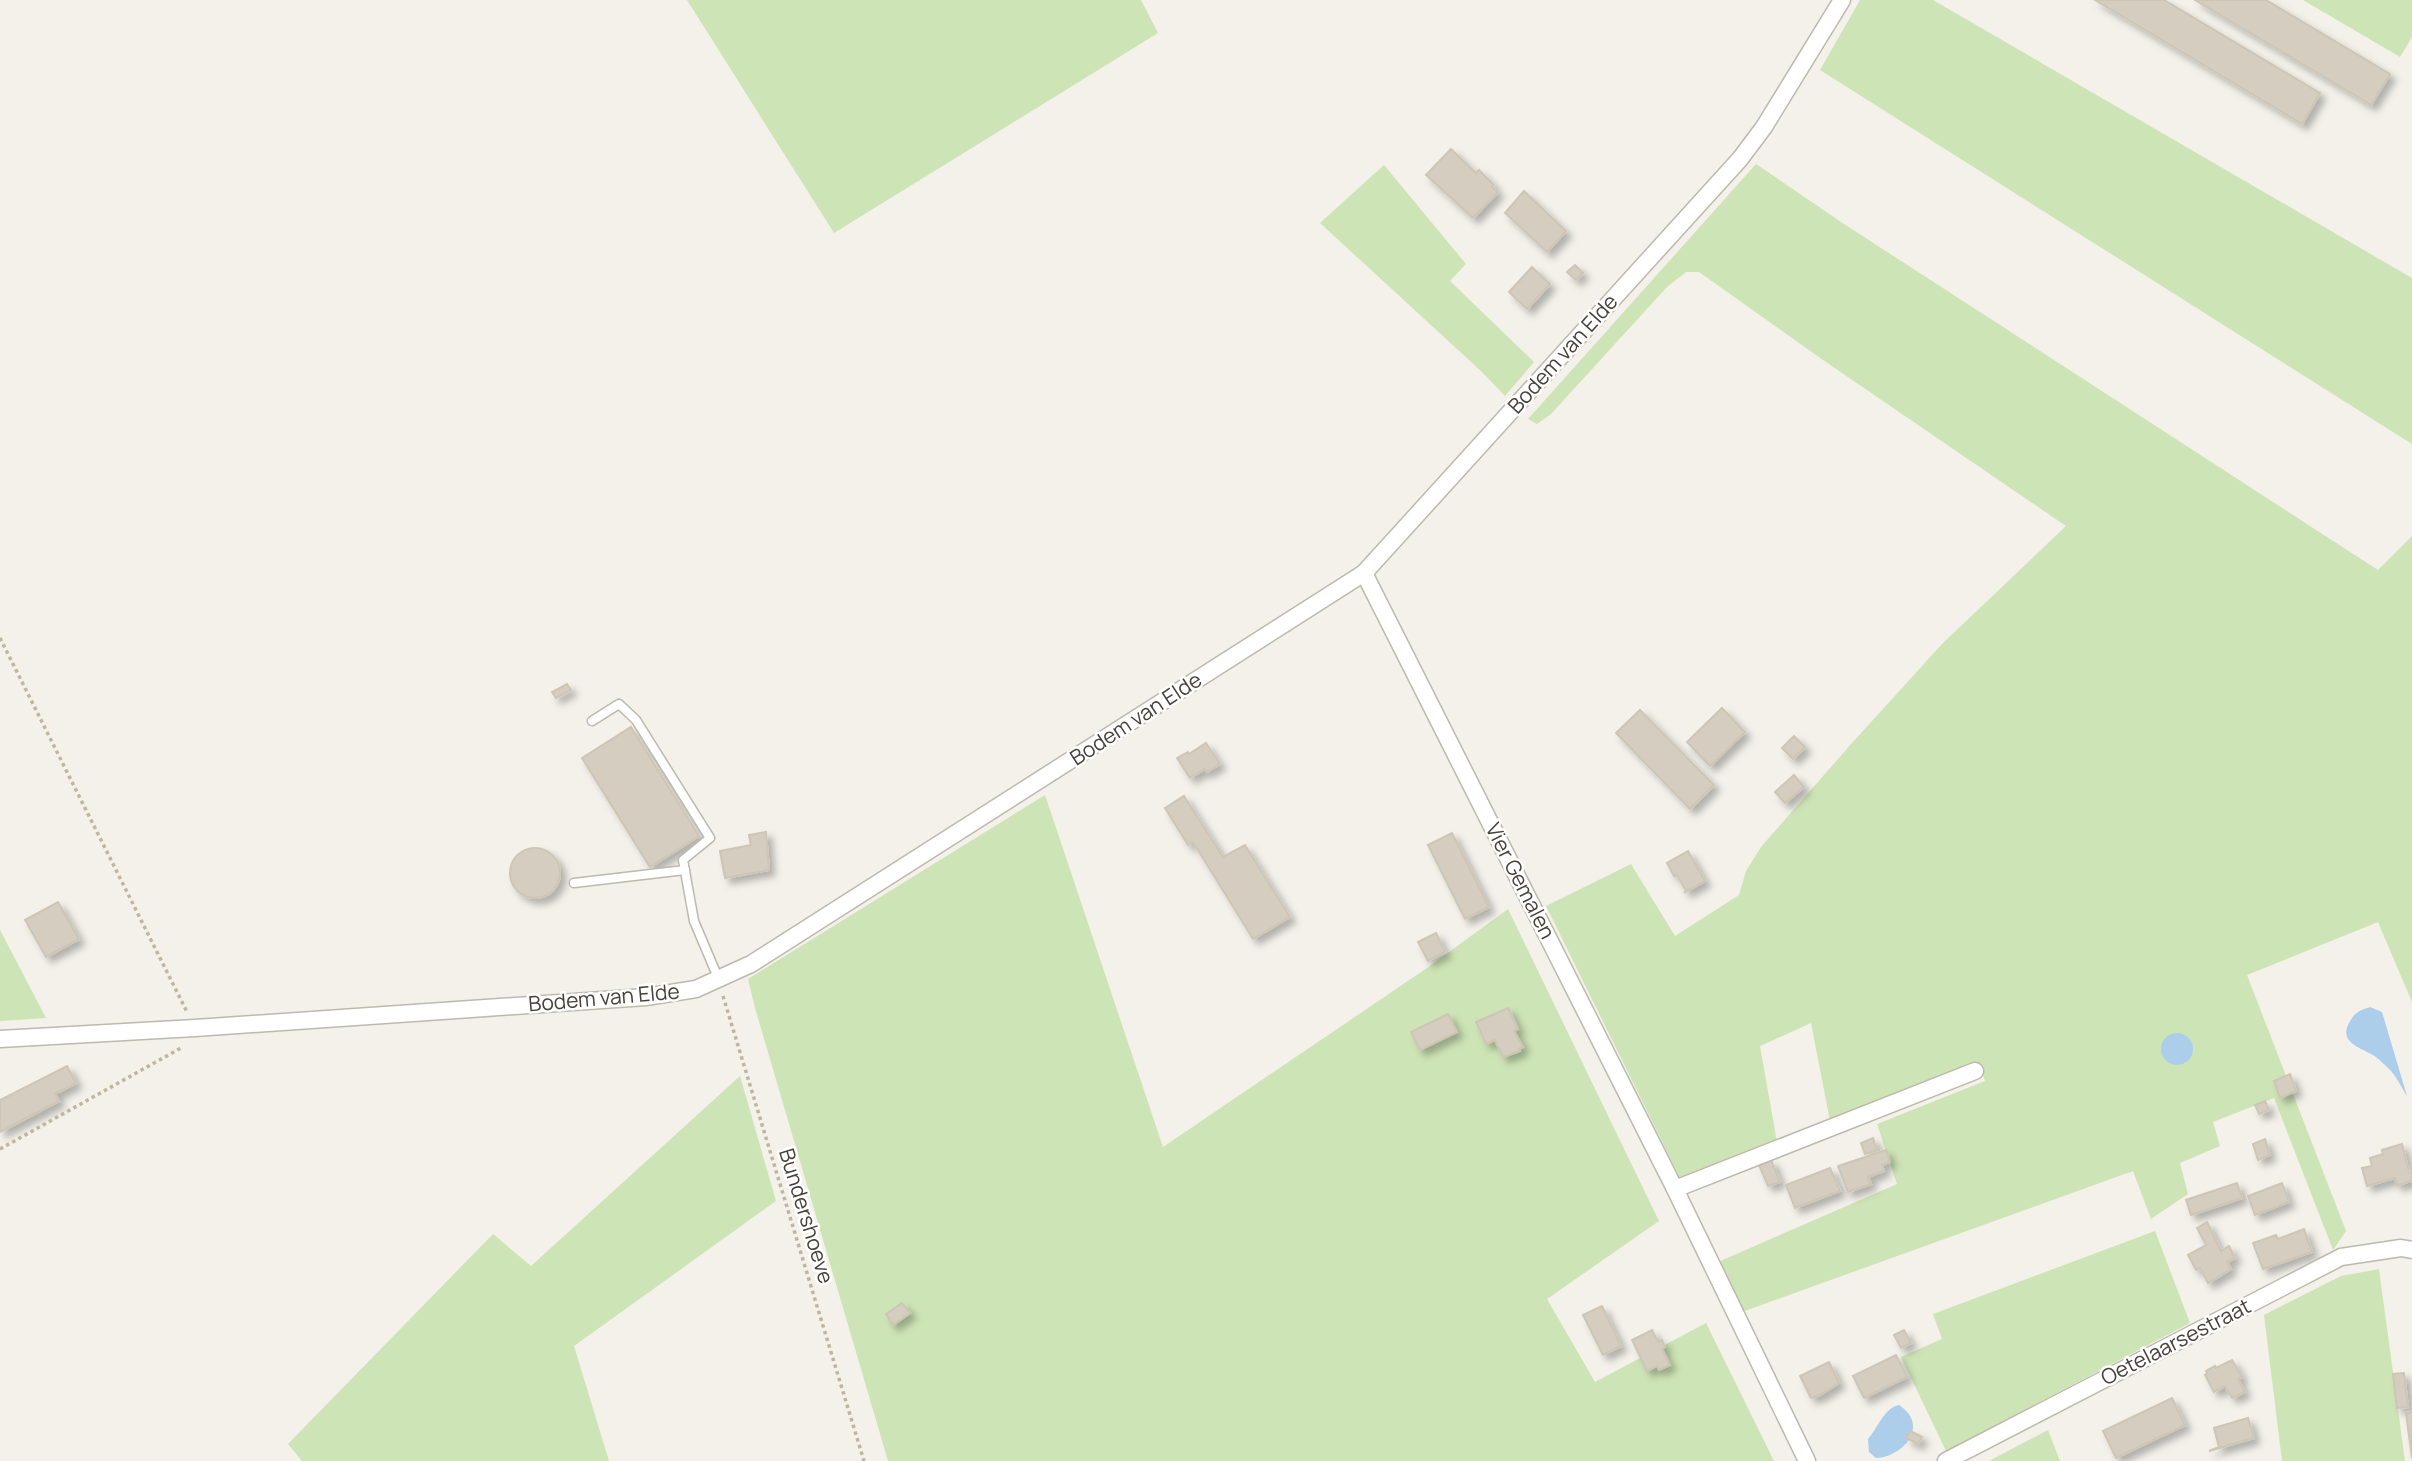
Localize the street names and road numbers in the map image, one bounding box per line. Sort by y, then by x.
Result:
street label: Bodem van Elde [1501,288,1623,419]
street label: Bodem van Elde [1064,665,1207,771]
street label: Vier Gemalen [1480,818,1562,943]
street label: Bodem van Elde [527,976,681,1018]
street label: Bundershoeve [773,1145,841,1287]
street label: Oetelaarsestraat [2096,1291,2255,1391]

